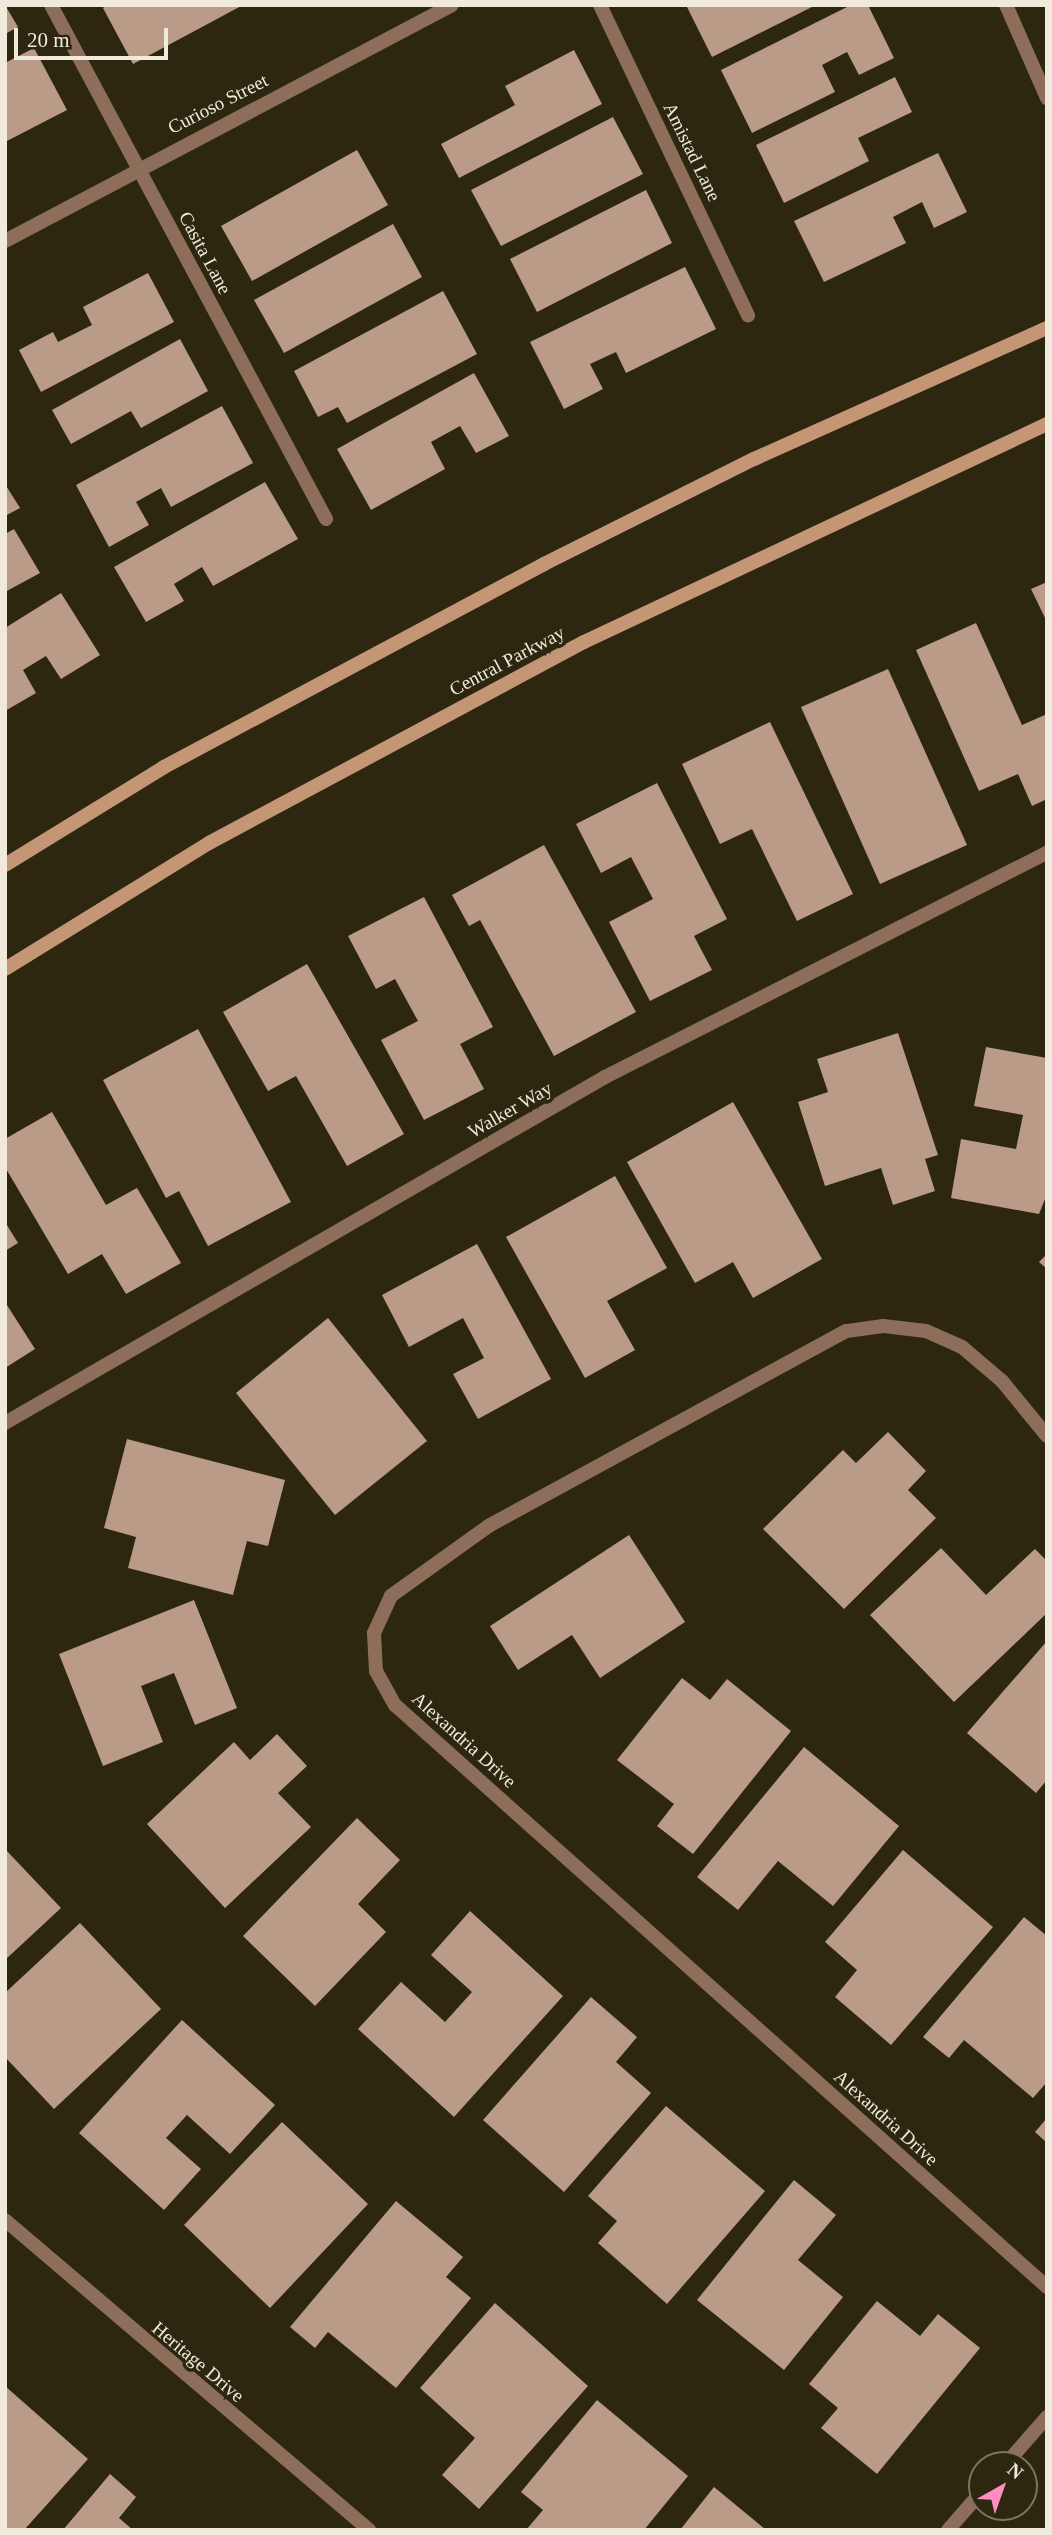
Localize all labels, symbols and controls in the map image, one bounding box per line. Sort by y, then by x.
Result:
scale bar [18,14,172,58]
text: 20 m [27,28,70,52]
street label: Curioso Street [164,69,272,139]
street label: Amistad Lane [658,99,726,205]
street label: Casita Lane [174,208,236,298]
street label: Central Parkway [446,621,568,701]
street label: Walker Way [464,1077,556,1143]
street label: Alexandria Drive [407,1687,521,1793]
street label: Alexandria Drive [829,2065,943,2171]
street label: Heritage Drive [147,2317,249,2407]
north arrow [968,2451,1038,2521]
text: N [1004,2459,1028,2484]

